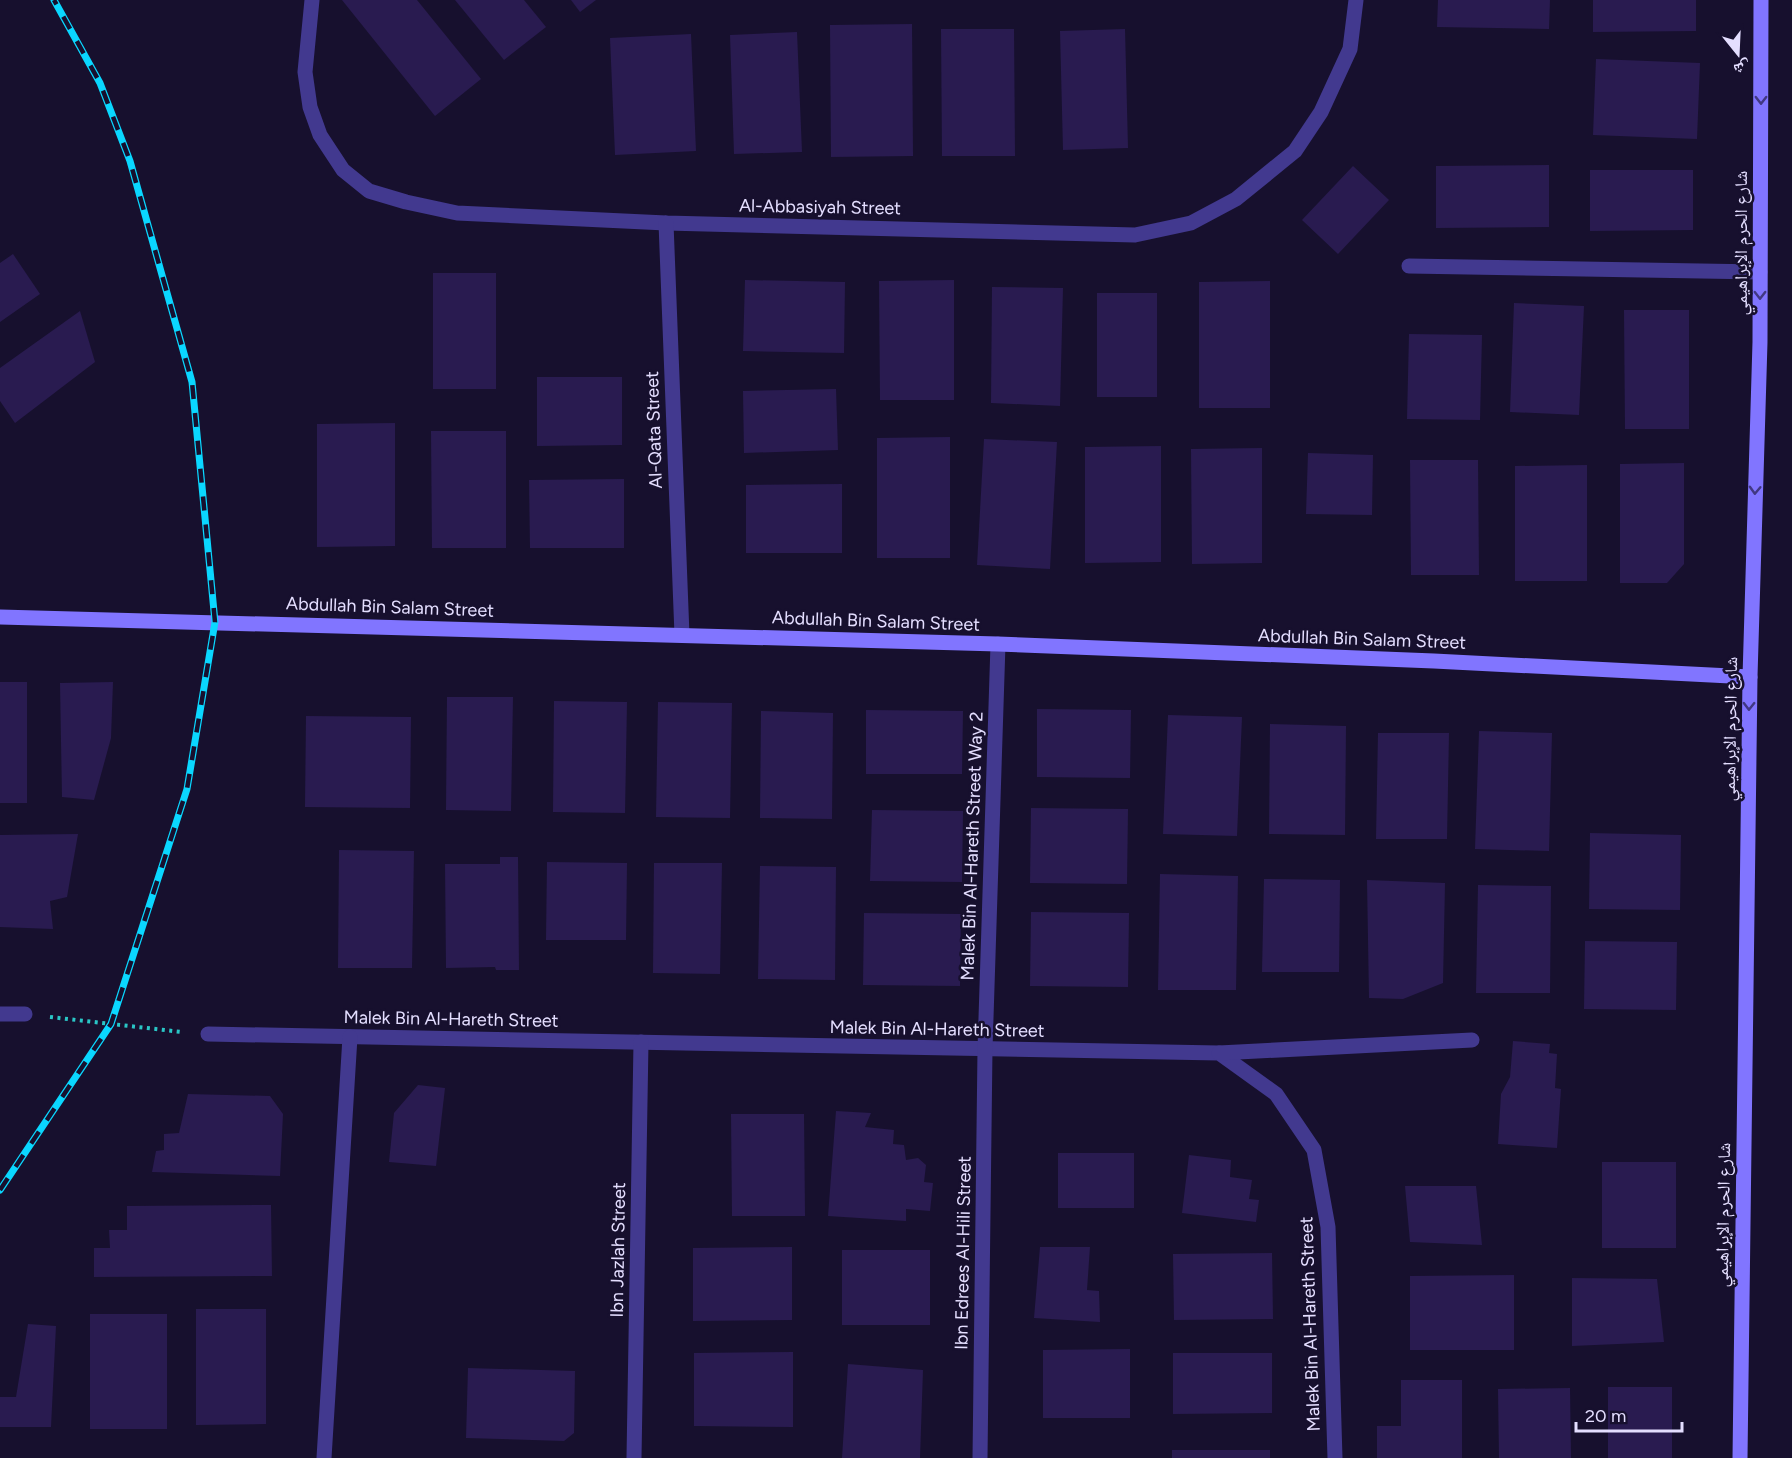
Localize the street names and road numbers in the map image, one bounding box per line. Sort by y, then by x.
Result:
street label: شارع الحرم الإبراهيمي [1730,171,1756,315]
street label: Al-Abbasiyah Street [739,195,901,219]
street label: Al-Qata Street [641,371,667,489]
street label: Abdullah Bin Salam Street [286,592,495,622]
street label: Abdullah Bin Salam Street [772,606,981,636]
street label: Abdullah Bin Salam Street [1258,624,1467,654]
street label: شارع الحرم الإبراهيمي [1718,656,1746,802]
street label: Malek Bin Al-Hareth Street Way 2 [956,711,988,981]
street label: Malek Bin Al-Hareth Street [343,1006,559,1032]
street label: Malek Bin Al-Hareth Street [829,1016,1045,1042]
street label: شارع الحرم الإبراهيمي [1711,1142,1739,1288]
street label: Ibn Edrees Al-Hili Street [950,1156,976,1350]
street label: Ibn Jazlah Street [606,1182,630,1318]
street label: Malek Bin Al-Hareth Street [1295,1216,1325,1432]

